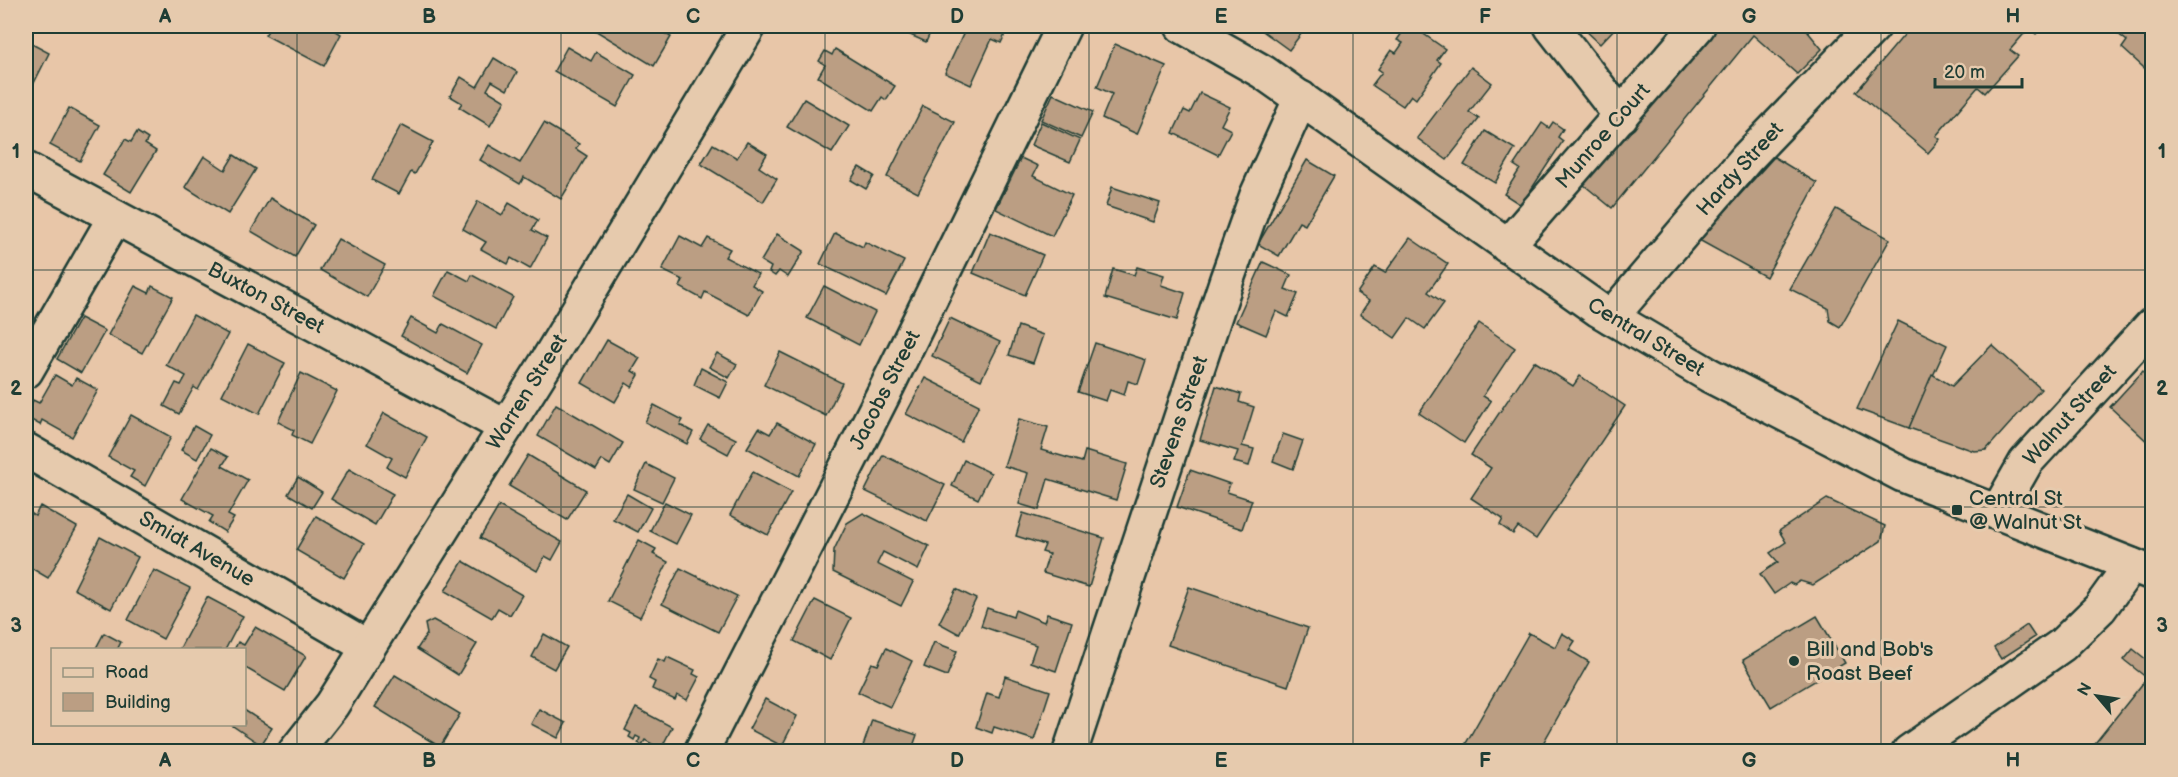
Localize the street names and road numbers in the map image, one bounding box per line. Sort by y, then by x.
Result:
street label: Munroe Court [1550,78,1656,194]
street label: Hardy Street [1691,117,1789,221]
street label: Buxton Street [203,257,329,339]
street label: Central Street [1583,292,1710,382]
street label: Jacobs Street [844,326,926,454]
street label: Warren Street [481,329,573,455]
street label: Stevens Street [1145,352,1214,491]
street label: Walnut Street [2018,359,2122,471]
street label: Smidt Avenue [135,506,259,592]

